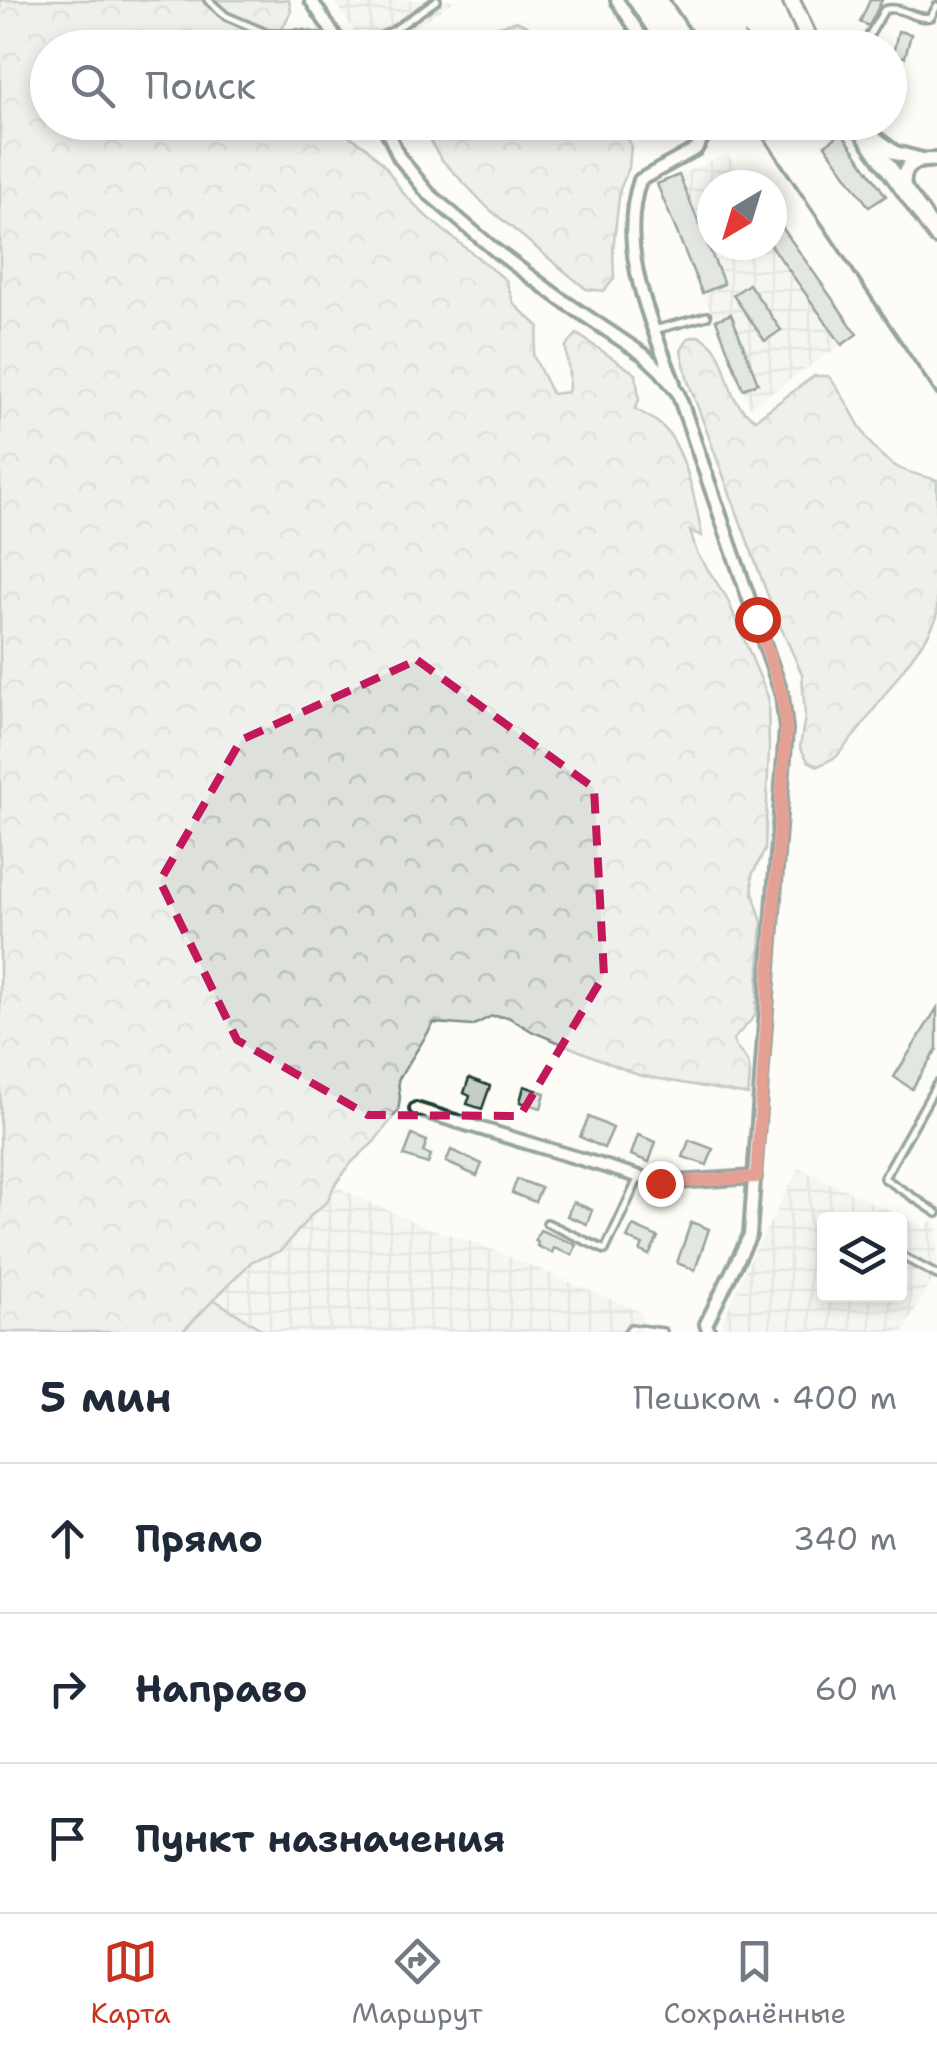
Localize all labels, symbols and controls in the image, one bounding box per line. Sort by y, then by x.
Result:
search box [30,30,907,140]
icon: search [65,58,120,113]
text: Поиск [145,60,256,111]
north arrow [697,170,787,260]
route start [735,597,781,643]
route end [638,1161,684,1207]
map controls [817,1212,907,1302]
button: layers [817,1212,907,1302]
text: 5 мин [40,1369,172,1425]
text: Пешком · 400 m [633,1376,897,1419]
icon: ahead [40,1511,95,1566]
text: Прямо [135,1513,263,1564]
text: 340 m [793,1517,897,1560]
icon: right [40,1661,95,1716]
text: Направо [135,1663,308,1714]
text: 60 m [815,1667,897,1710]
icon: arrive [40,1811,95,1866]
text: Пункт назначения [135,1813,505,1864]
tab: Карта [91,1934,171,2032]
tab: Маршрут [352,1934,482,2032]
tab: Сохранённые [664,1934,846,2032]

